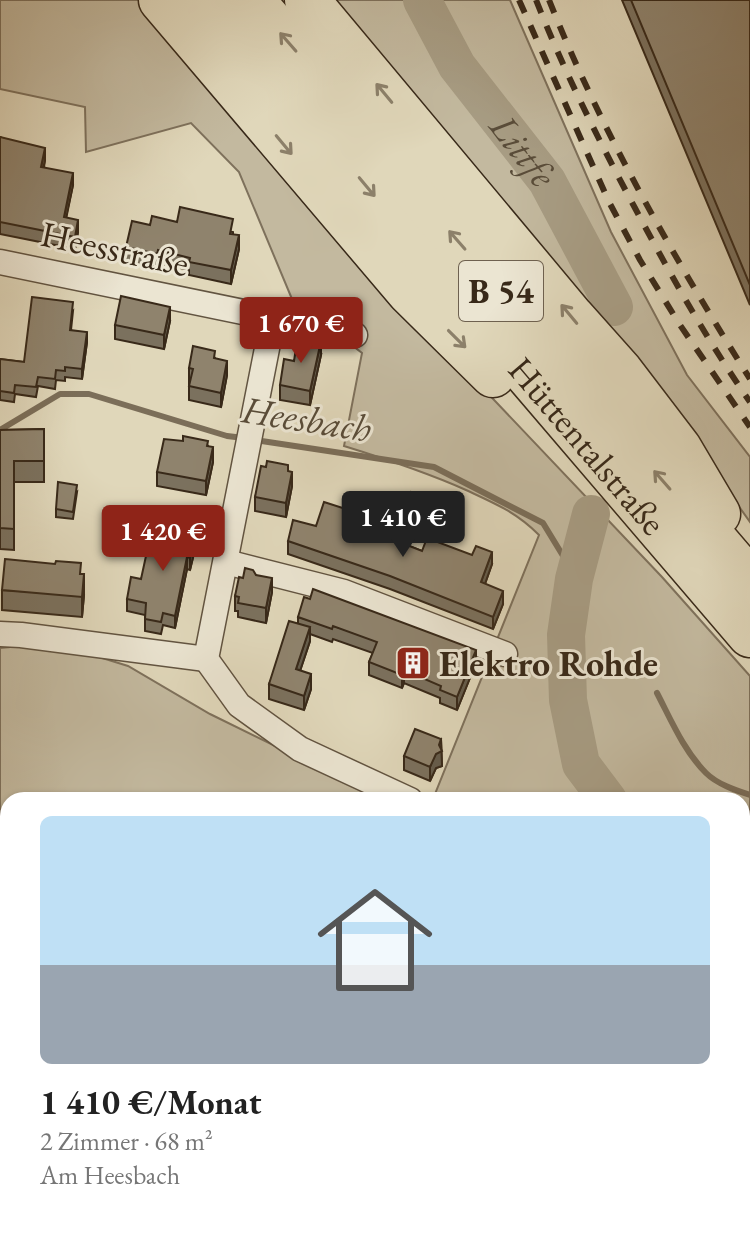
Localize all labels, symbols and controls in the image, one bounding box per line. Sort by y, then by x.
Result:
one-way arrow [279,33,297,53]
one-way arrow [375,83,393,104]
water label: Littfe [479,103,568,198]
one-way arrow [275,134,293,154]
one-way arrow [357,176,375,196]
street label: Heesstraße [37,210,193,287]
one-way arrow [448,230,466,250]
road number: B 54 [459,261,543,321]
pin: 1 670 € [227,297,375,365]
one-way arrow [560,304,578,324]
text: 1 670 € [258,306,344,340]
one-way arrow [447,329,466,348]
street label: Hüttentalstraße [498,347,677,544]
water label: Heesbach [238,384,375,453]
one-way arrow [654,470,672,491]
pin: 1 410 € [329,491,477,559]
text: 1 410 € [360,500,446,534]
pin: 1 420 € [89,505,237,573]
text: 1 420 € [120,514,206,548]
place label: Elektro Rohde [439,640,658,687]
building icon: Elektro Rohde [394,644,432,682]
icon: home [303,868,447,1012]
text: 1 410 €/Monat [40,1080,261,1124]
text: 2 Zimmer · 68 m² [40,1124,213,1158]
text: Am Heesbach [40,1158,180,1192]

